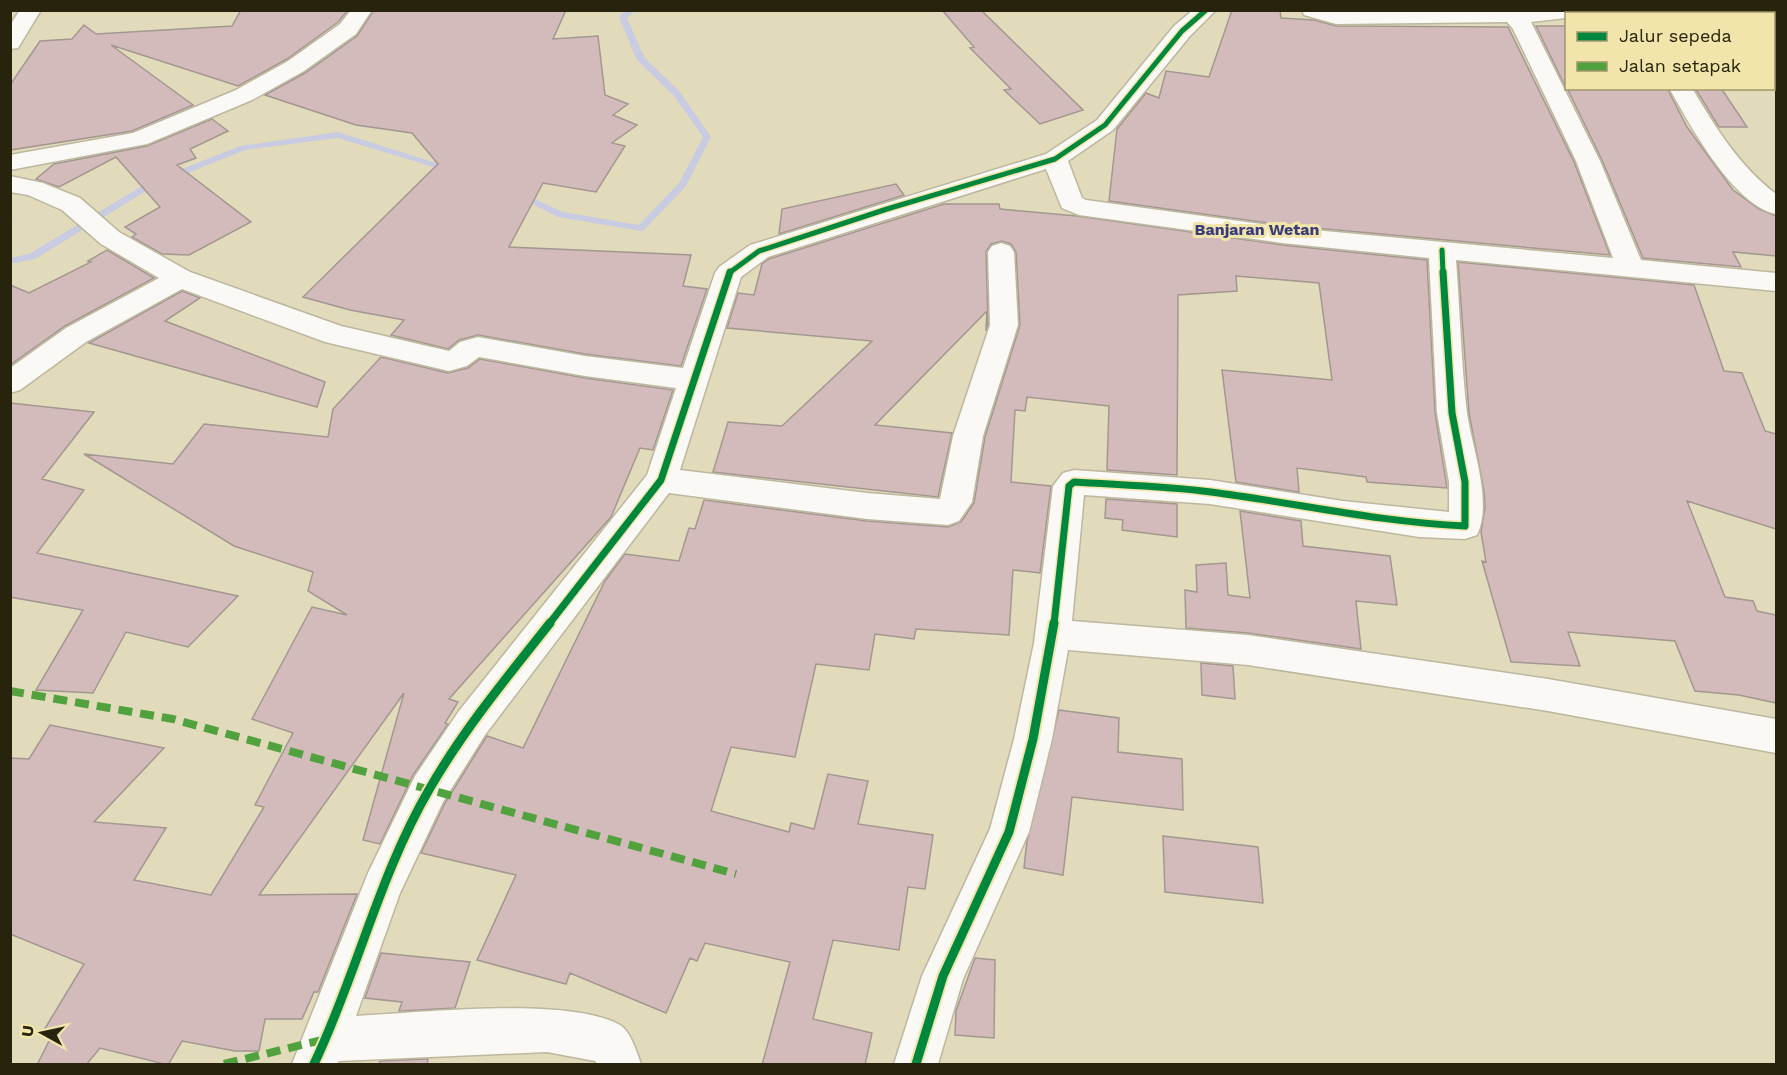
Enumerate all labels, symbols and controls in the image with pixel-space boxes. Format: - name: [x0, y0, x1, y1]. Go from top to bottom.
- legend: [1565, 12, 1775, 90]
- text: Jalur sepeda: [1619, 25, 1732, 46]
- text: Jalan setapak: [1619, 55, 1741, 76]
- district label: Banjaran Wetan: [1195, 220, 1319, 239]
- north arrow: [12, 1003, 72, 1063]
- text: U: [17, 1024, 38, 1038]

